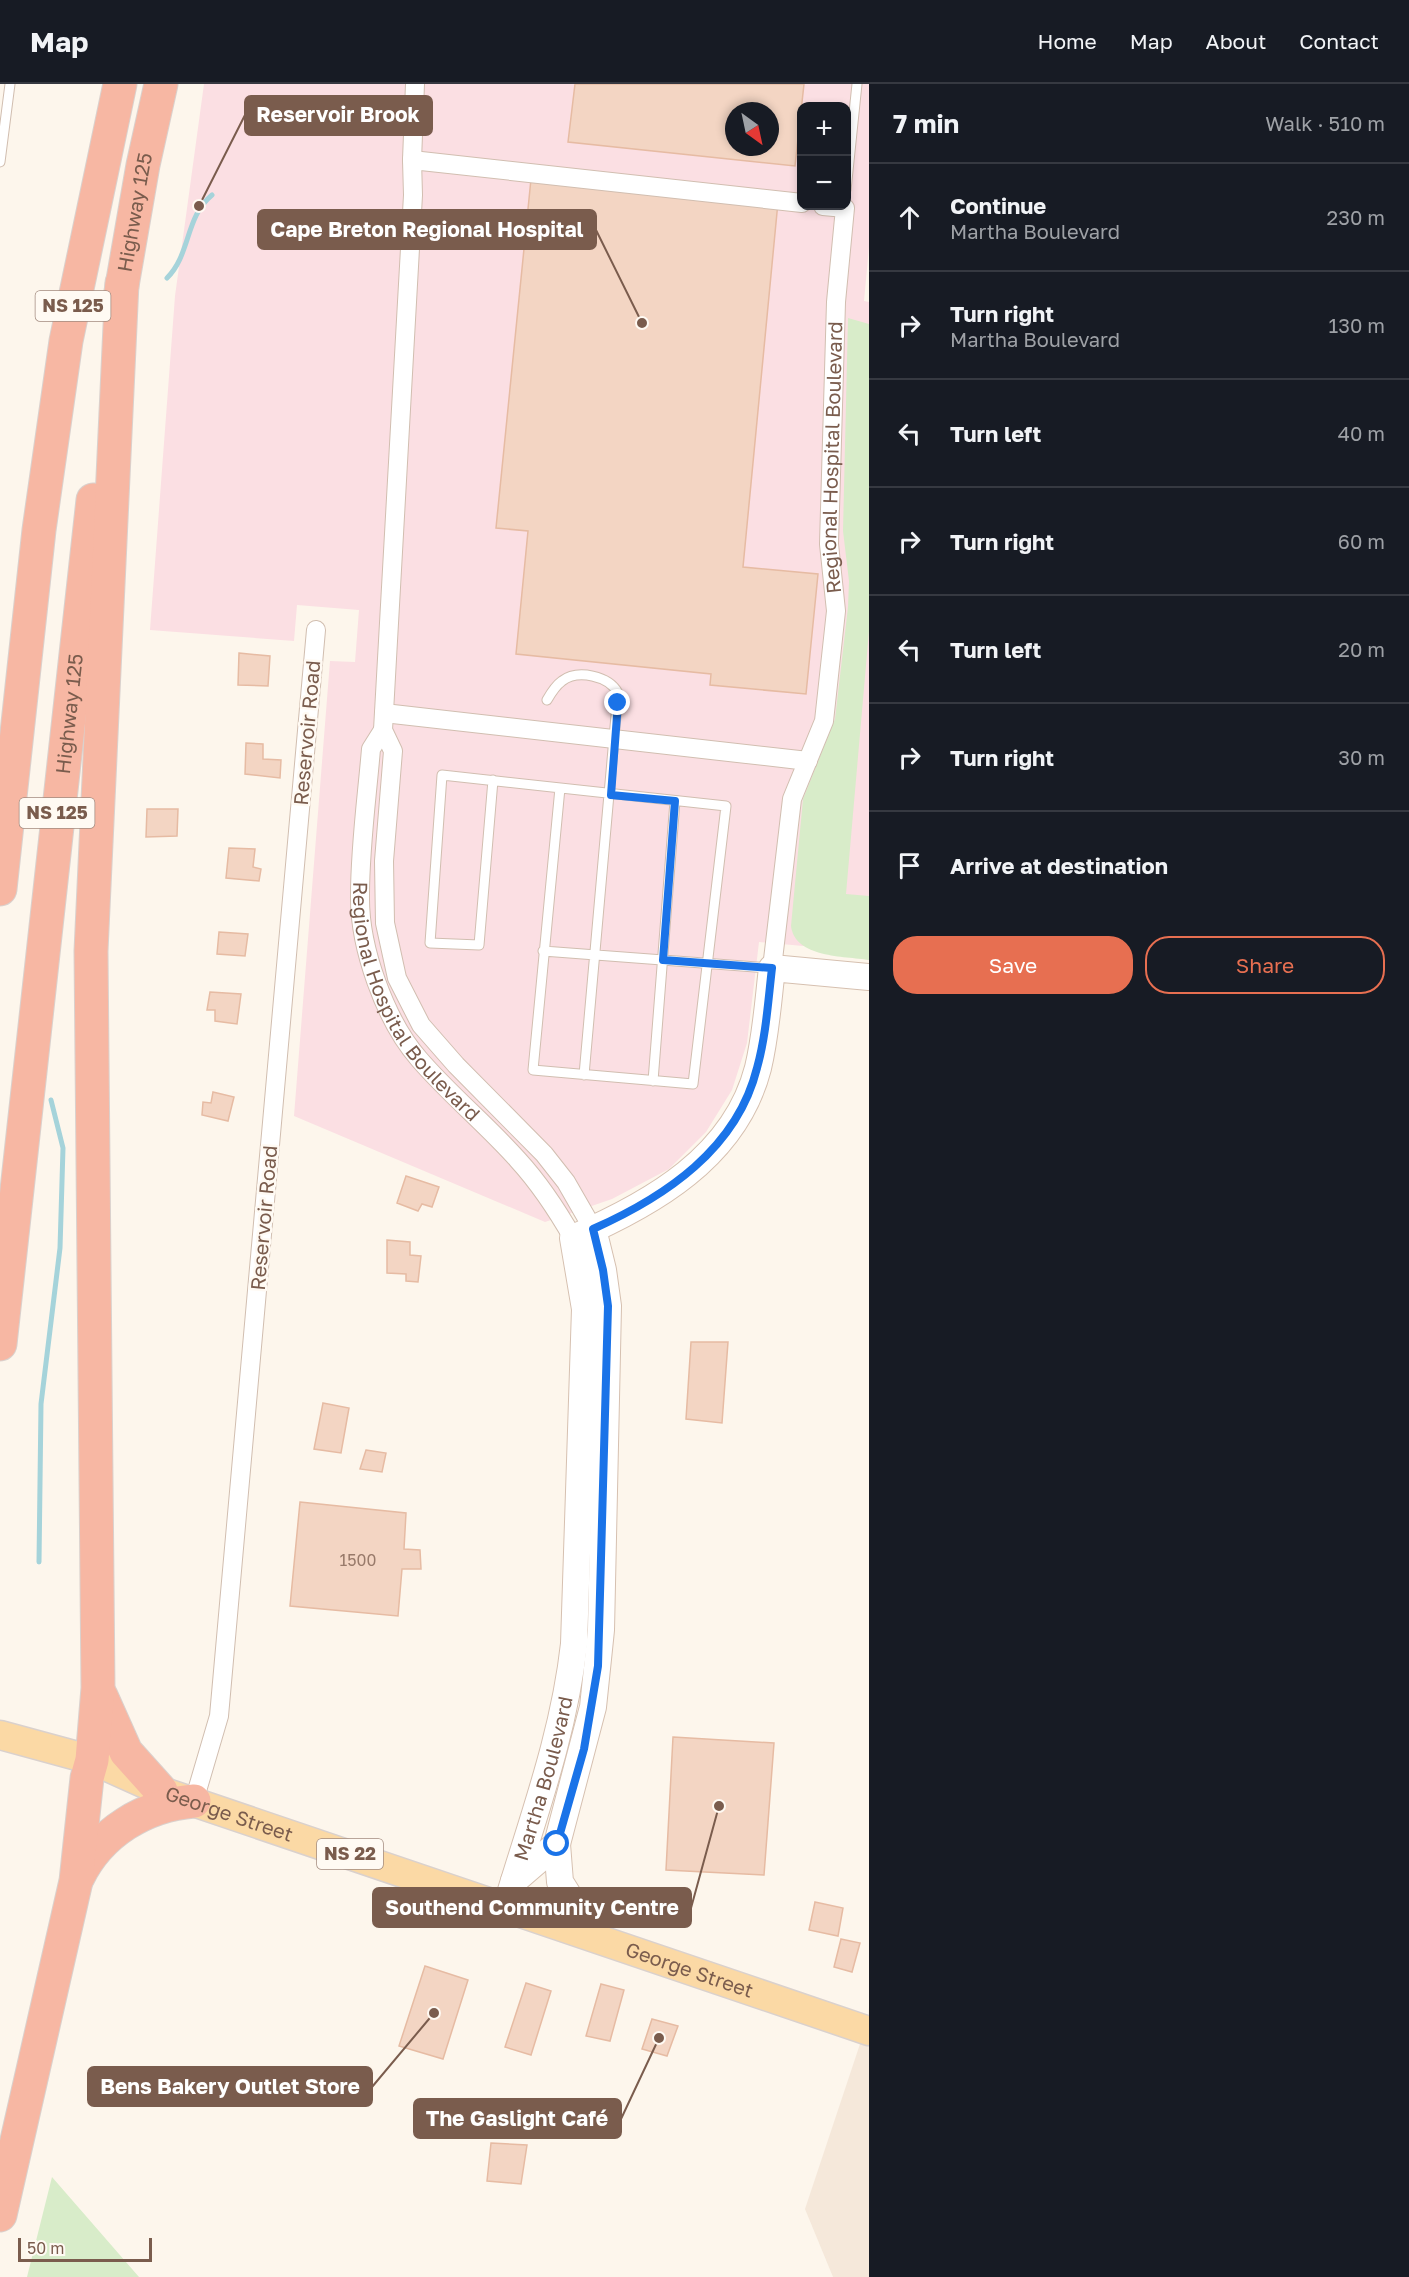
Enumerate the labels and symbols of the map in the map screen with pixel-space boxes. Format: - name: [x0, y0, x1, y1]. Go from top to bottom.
- callout: Reservoir Brook: [245, 96, 432, 135]
- text: Reservoir Brook: [256, 101, 420, 127]
- north arrow: [725, 102, 779, 156]
- street label: Highway 125: [112, 150, 156, 274]
- callout: Cape Breton Regional Hospital: [258, 210, 596, 249]
- text: Cape Breton Regional Hospital: [270, 216, 584, 242]
- road number: NS 125: [36, 291, 110, 321]
- street label: Regional Hospital Boulevard: [816, 321, 846, 595]
- street label: Highway 125: [50, 652, 87, 775]
- street label: Reservoir Road: [288, 659, 324, 806]
- route end: [604, 689, 630, 715]
- road number: NS 125: [20, 798, 94, 828]
- street label: Regional Hospital Boulevard: [349, 882, 485, 1125]
- street label: Reservoir Road: [245, 1144, 281, 1291]
- house number: 1500: [340, 1550, 376, 1570]
- street label: Martha Boulevard: [508, 1694, 577, 1864]
- street label: George Street: [162, 1780, 297, 1846]
- route start: [543, 1830, 569, 1856]
- road number: NS 22: [317, 1839, 383, 1869]
- callout: Southend Community Centre: [373, 1888, 691, 1927]
- text: Southend Community Centre: [385, 1894, 679, 1920]
- street label: George Street: [623, 1936, 757, 2002]
- callout: Bens Bakery Outlet Store: [88, 2067, 372, 2106]
- text: Bens Bakery Outlet Store: [100, 2073, 360, 2099]
- callout: The Gaslight Café: [414, 2099, 621, 2138]
- text: The Gaslight Café: [426, 2105, 608, 2131]
- scale bar: [18, 2235, 152, 2262]

